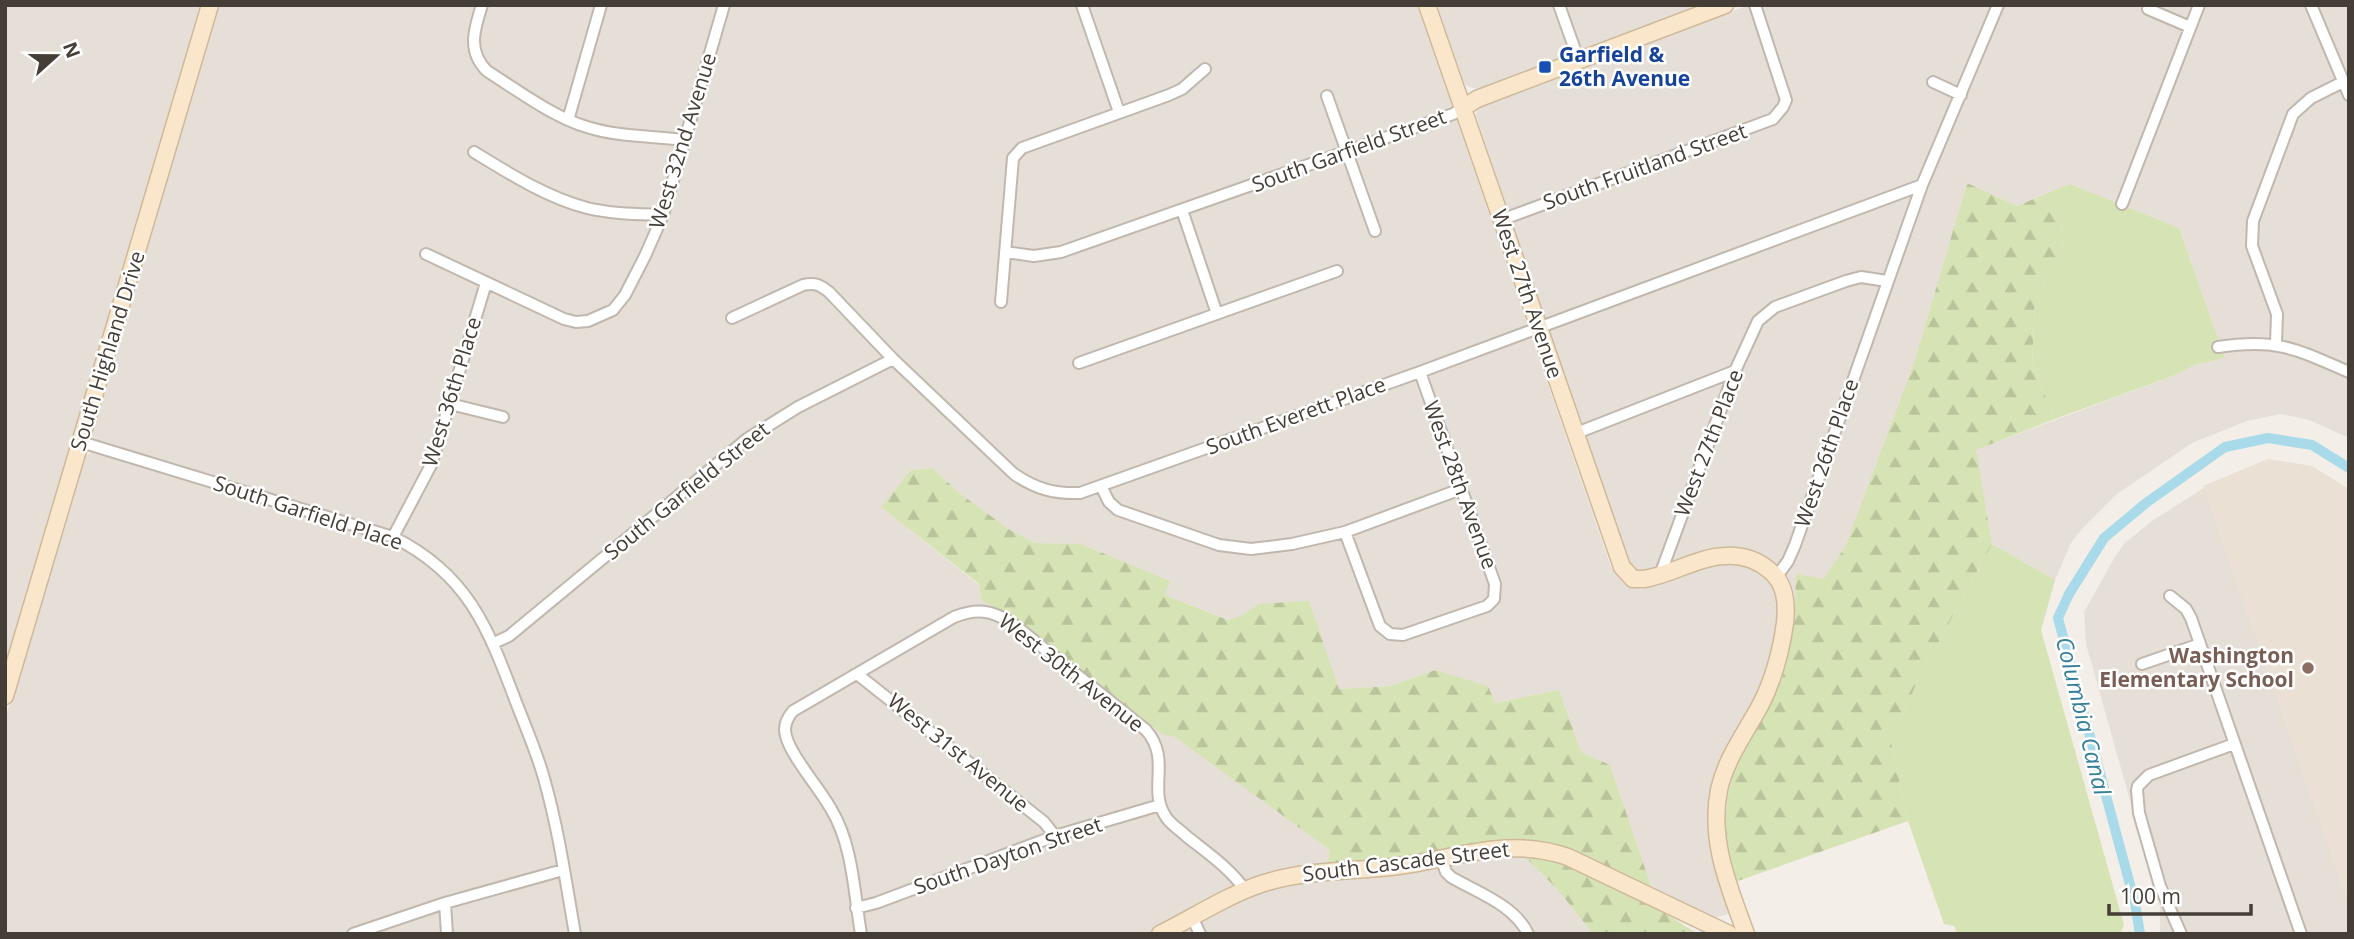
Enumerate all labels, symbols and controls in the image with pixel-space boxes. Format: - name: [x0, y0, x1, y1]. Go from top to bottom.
- north arrow: [21, 21, 91, 91]
- text: N: [57, 38, 87, 62]
- place label: Garfield & 26th Avenue: [1559, 40, 1690, 92]
- street label: West 32nd Avenue: [642, 49, 722, 232]
- marker: Garfield & 26th Avenue: [1537, 59, 1553, 75]
- street label: South Garfield Street: [1248, 102, 1450, 198]
- street label: South Fruitland Street: [1539, 116, 1750, 216]
- street label: West 27th Avenue: [1486, 205, 1570, 382]
- street label: South Highland Drive: [63, 247, 151, 454]
- street label: West 36th Place: [415, 313, 487, 470]
- street label: West 27th Place: [1667, 365, 1749, 520]
- street label: South Everett Place: [1202, 370, 1389, 461]
- street label: West 26th Place: [1788, 375, 1865, 531]
- street label: West 28th Avenue: [1418, 397, 1504, 573]
- street label: South Garfield Street: [598, 415, 775, 566]
- street label: South Garfield Place: [210, 468, 407, 556]
- street label: West 30th Avenue: [993, 607, 1150, 738]
- water label: Columbia Canal: [2049, 633, 2119, 799]
- place label: Washington Elementary School: [2099, 641, 2294, 693]
- marker: Washington Elementary School: [2300, 660, 2316, 676]
- street label: West 31st Avenue: [882, 687, 1035, 818]
- street label: South Dayton Street: [910, 810, 1106, 900]
- street label: South Cascade Street: [1301, 834, 1511, 888]
- scale bar: [2109, 872, 2251, 916]
- text: 100 m: [2120, 882, 2181, 910]

